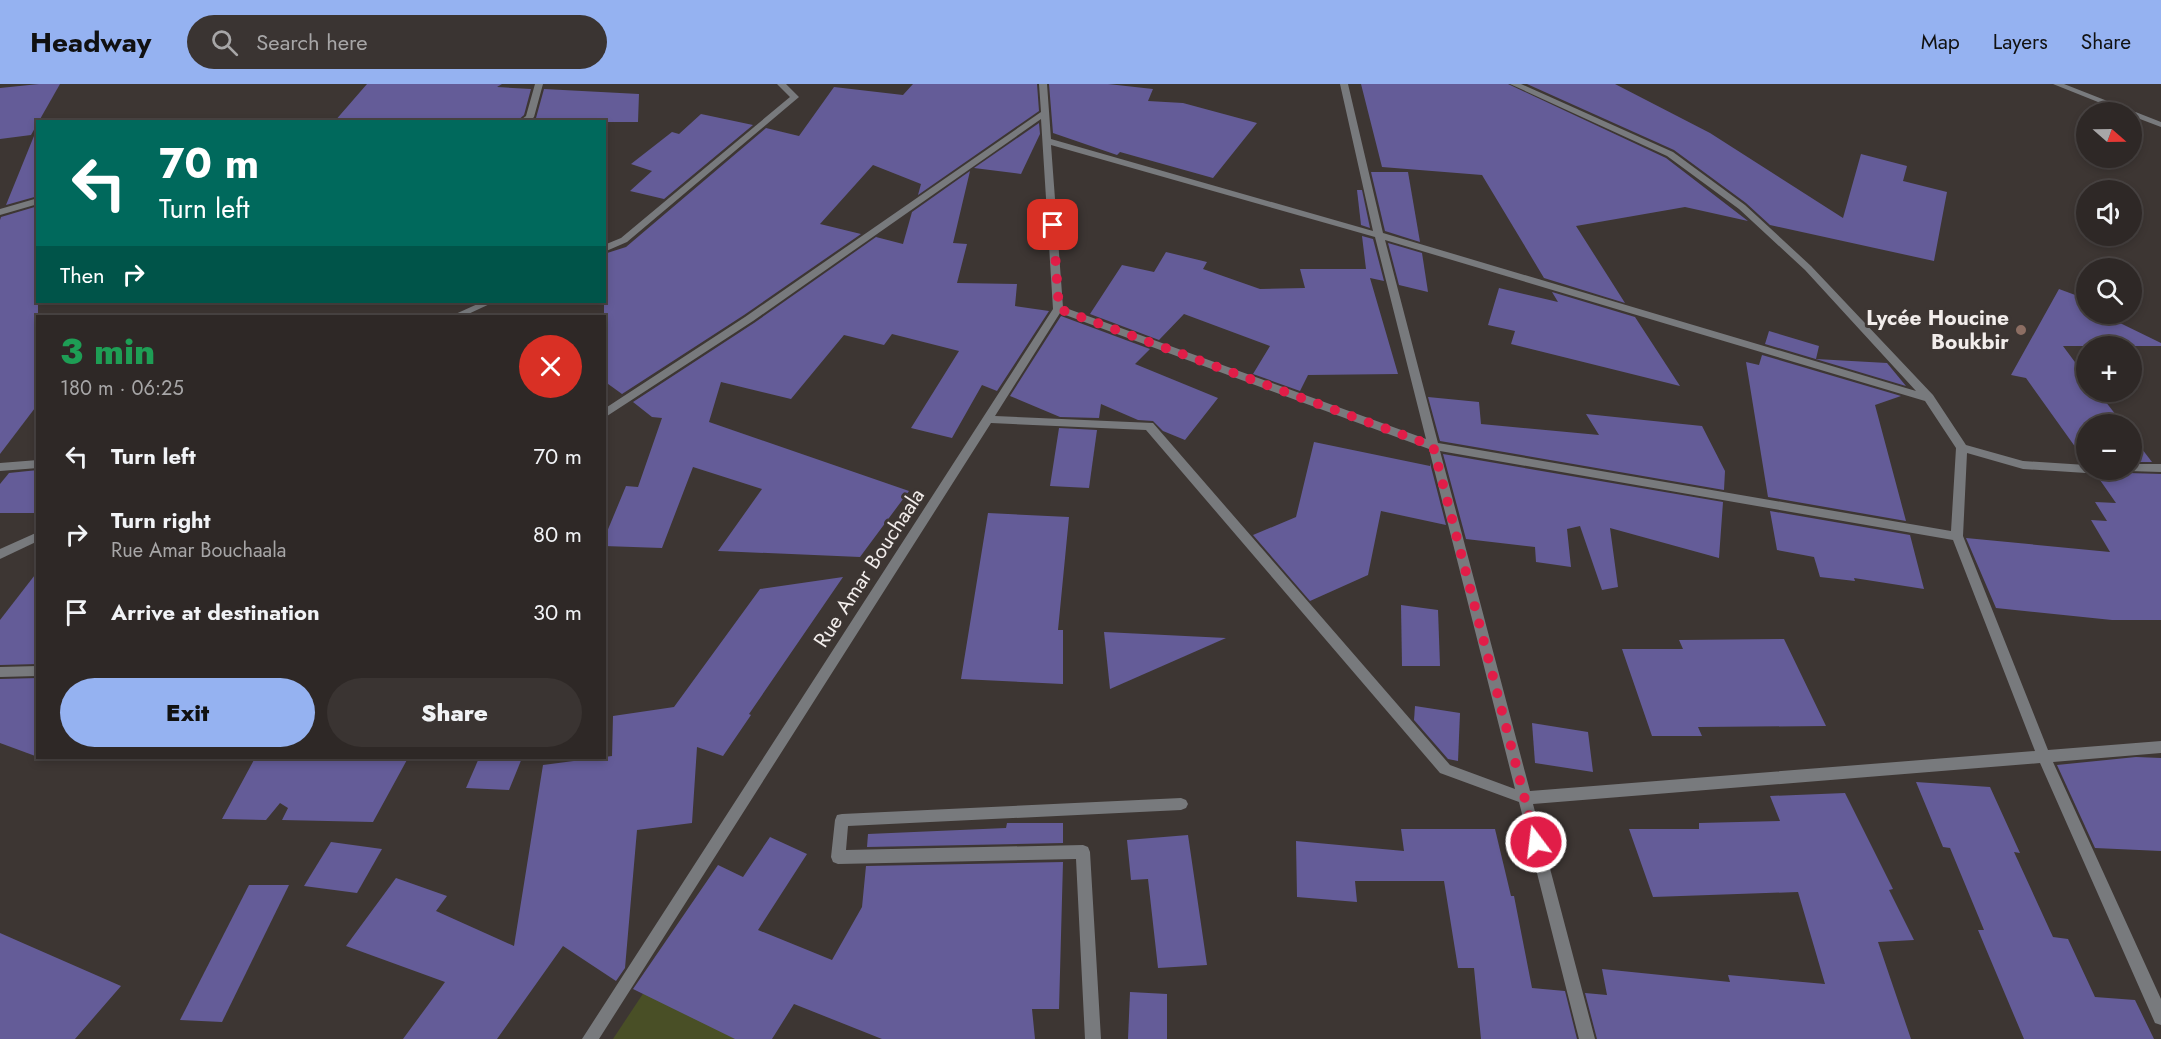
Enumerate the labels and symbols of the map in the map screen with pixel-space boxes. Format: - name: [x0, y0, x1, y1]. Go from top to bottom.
- north arrow: [2076, 102, 2142, 168]
- pin: [1027, 199, 1078, 250]
- place label: Lycée Houcine Boukbir: [1866, 303, 2009, 357]
- marker: Lycée Houcine Boukbir: [2014, 323, 2028, 337]
- street label: Rue Amar Bouchaala: [806, 483, 932, 653]
- position arrow: [1504, 810, 1568, 874]

